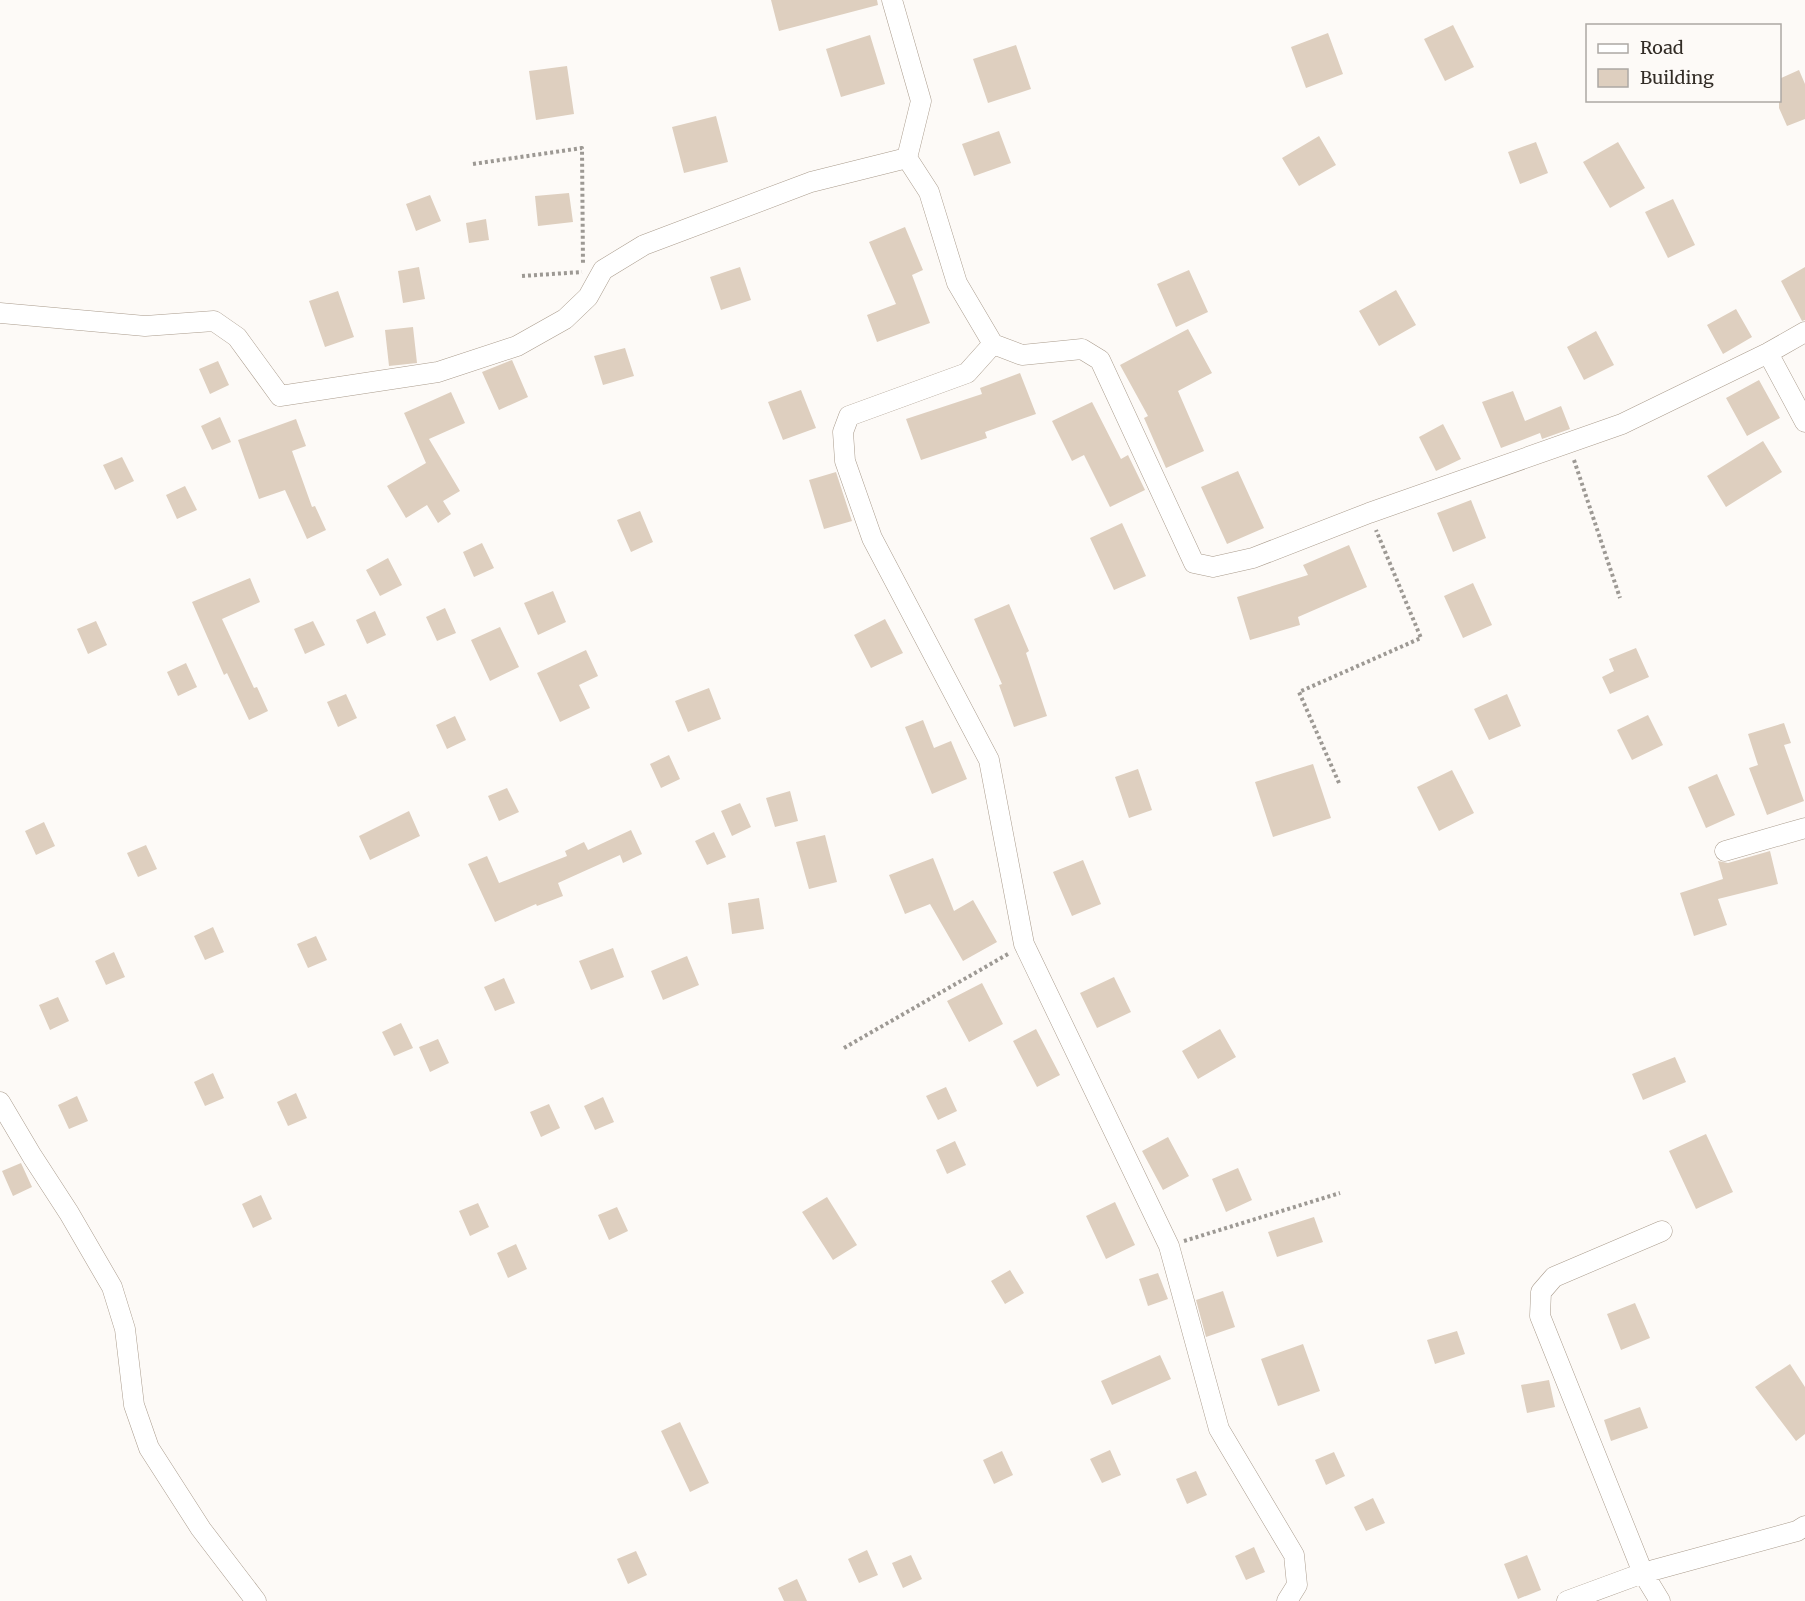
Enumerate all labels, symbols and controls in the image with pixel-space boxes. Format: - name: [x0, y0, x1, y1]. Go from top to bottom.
- legend: [1586, 24, 1781, 102]
- text: Road: [1640, 36, 1684, 59]
- text: Building: [1640, 66, 1714, 89]

